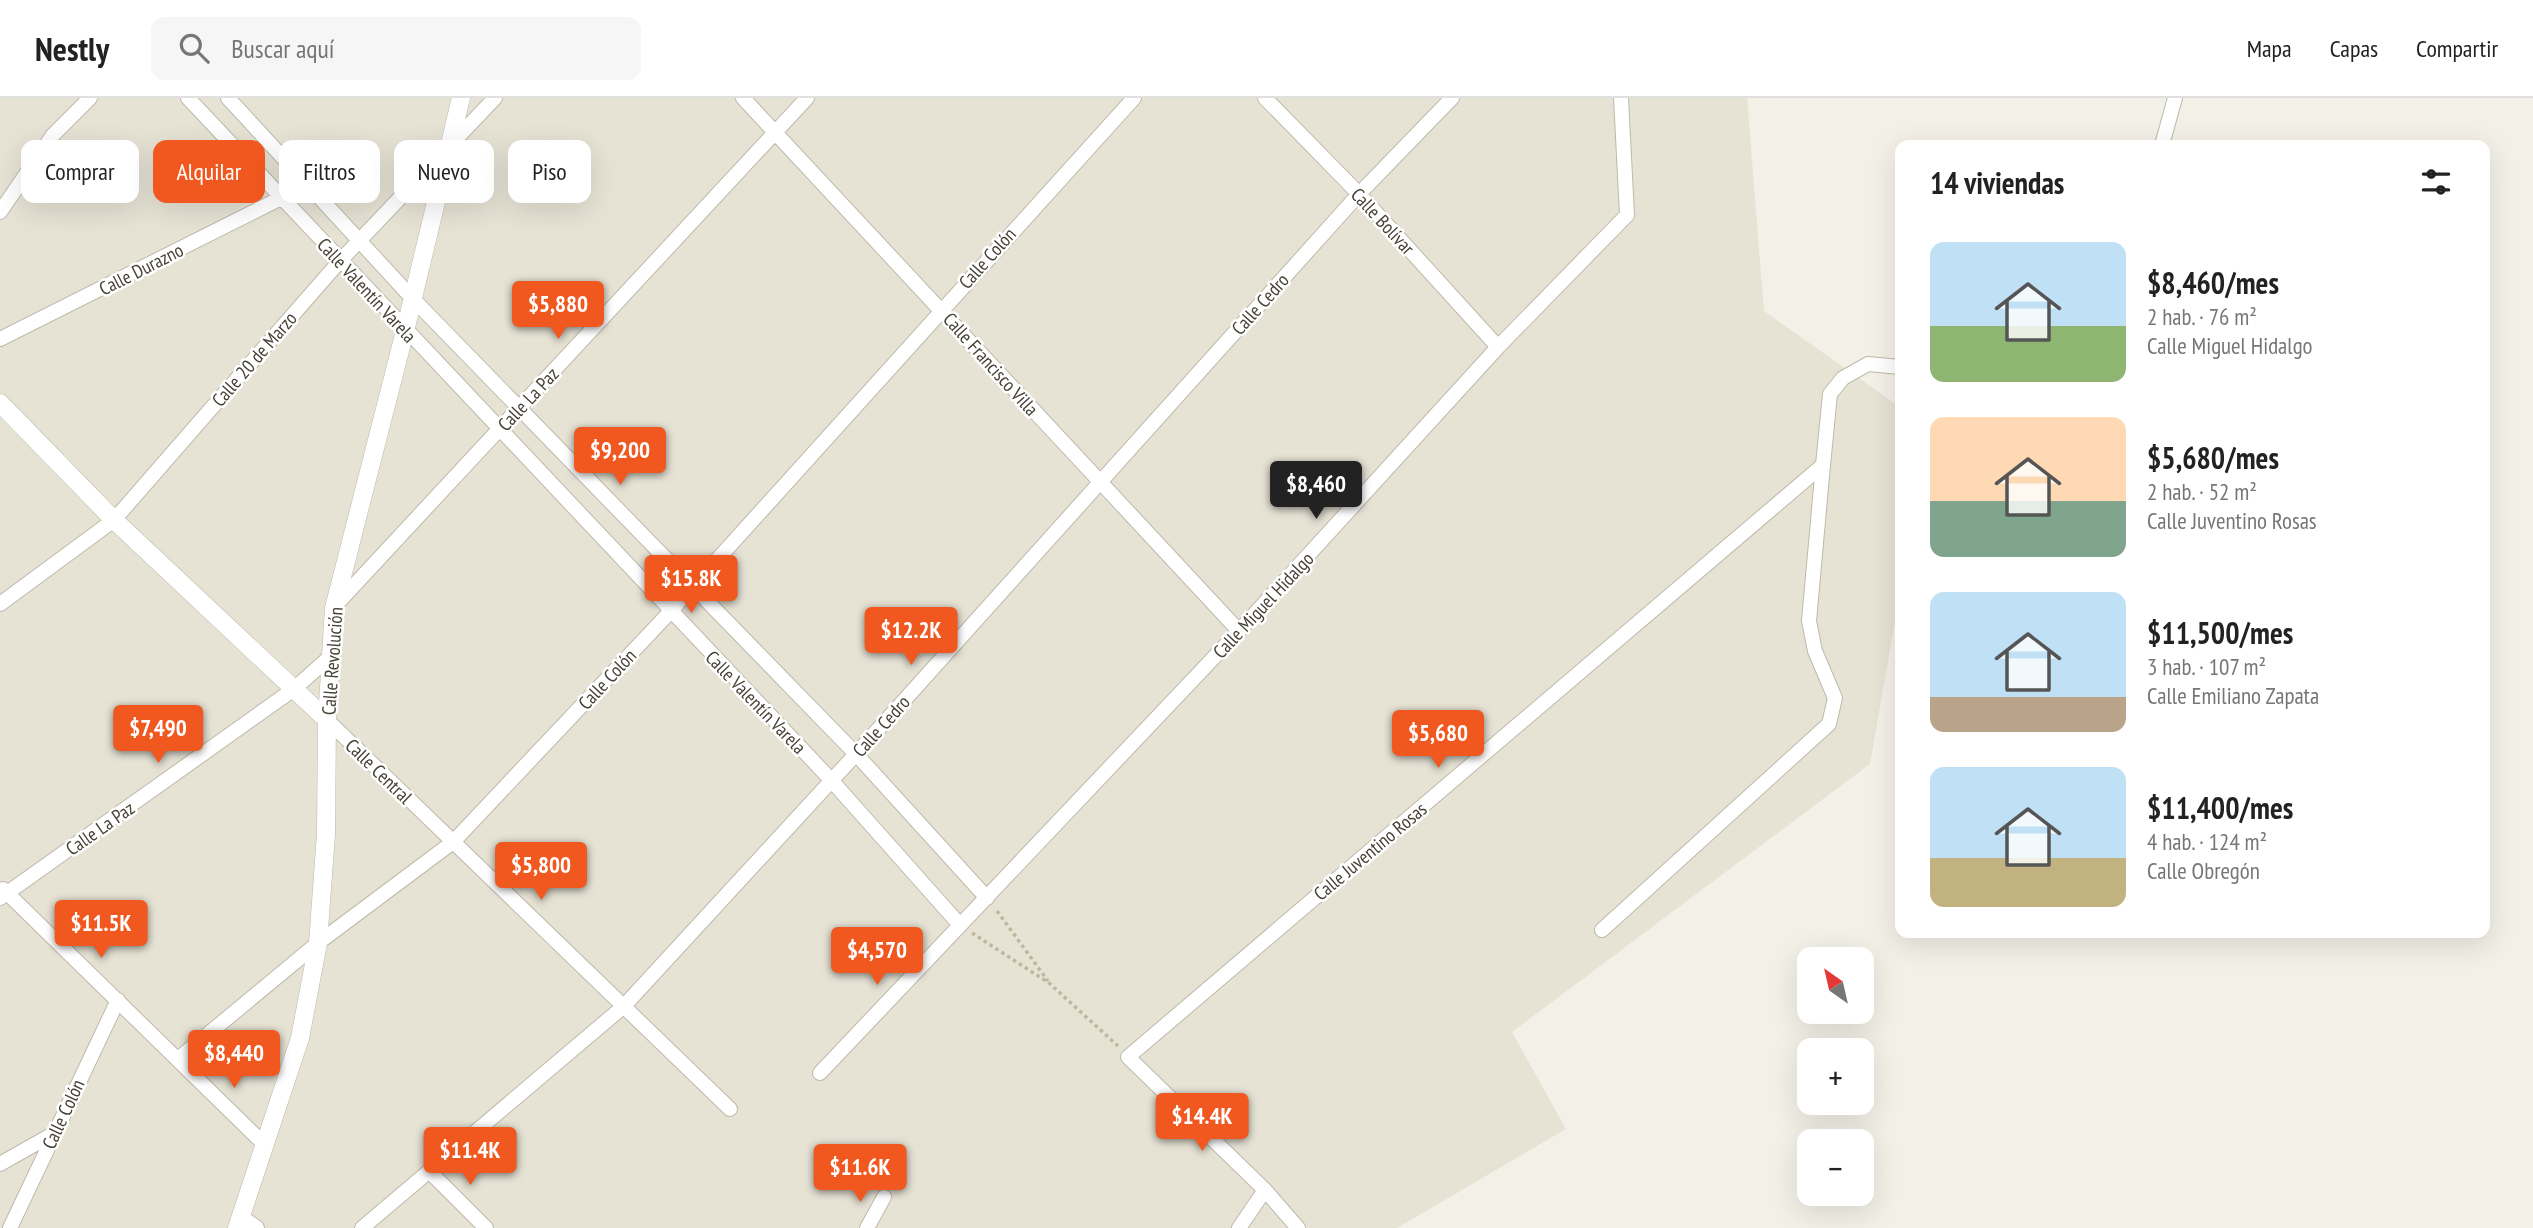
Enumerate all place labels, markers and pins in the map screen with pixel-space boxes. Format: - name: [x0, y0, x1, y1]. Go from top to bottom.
- pin: $5,880: [501, 282, 615, 341]
- pin: $9,200: [563, 428, 677, 487]
- pin: $8,460: [1259, 462, 1373, 521]
- pin: $15.8K: [634, 556, 748, 615]
- pin: $12.2K: [854, 608, 968, 667]
- pin: $7,490: [101, 706, 215, 765]
- pin: $5,680: [1381, 710, 1495, 770]
- pin: $5,800: [484, 842, 598, 902]
- pin: $11.5K: [44, 900, 158, 960]
- pin: $4,570: [820, 928, 934, 987]
- pin: $8,440: [177, 1030, 291, 1090]
- pin: $14.4K: [1145, 1094, 1259, 1153]
- pin: $11.4K: [413, 1128, 527, 1187]
- pin: $11.6K: [803, 1144, 917, 1204]

